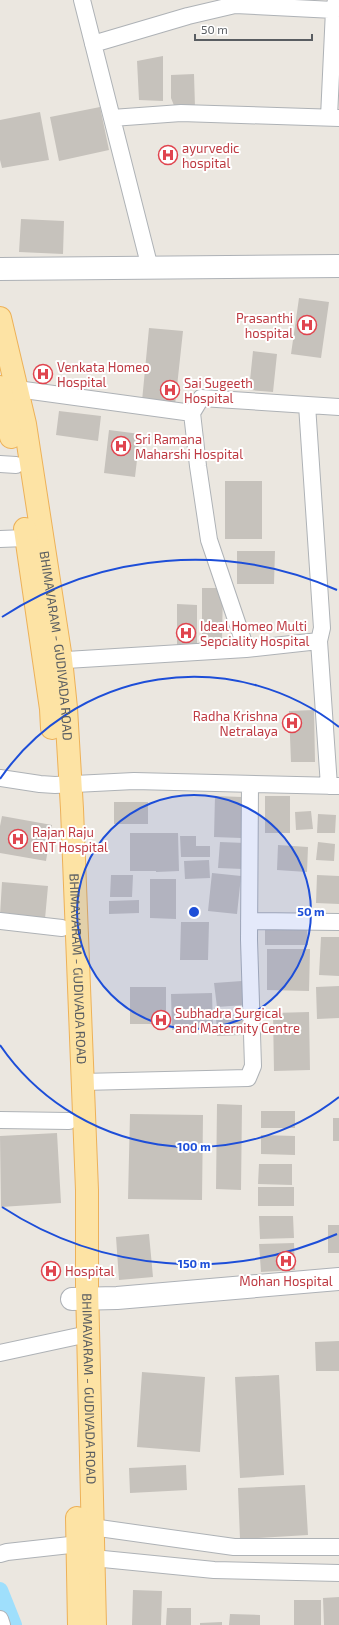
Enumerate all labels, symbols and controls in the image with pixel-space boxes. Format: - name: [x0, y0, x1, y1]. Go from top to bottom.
- scale bar: [195, 16, 312, 42]
- text: 50 m: [201, 22, 228, 36]
- place label: ayurvedic hospital: [182, 140, 239, 171]
- hospital icon: ayurvedic hospital: [157, 144, 179, 166]
- place label: Prasanthi hospital: [236, 310, 293, 341]
- hospital icon: Prasanthi hospital: [296, 314, 318, 336]
- place label: Venkata Homeo Hospital: [57, 359, 150, 390]
- hospital icon: Venkata Homeo Hospital: [32, 363, 54, 385]
- place label: Sai Sugeeth Hospital: [184, 375, 253, 406]
- hospital icon: Sai Sugeeth Hospital: [159, 379, 181, 401]
- place label: Sri Ramana Maharshi Hospital: [135, 431, 243, 462]
- hospital icon: Sri Ramana Maharshi Hospital: [110, 435, 132, 457]
- street label: BHIMAVARAM - GUDIVADA ROAD: [37, 550, 76, 741]
- place label: Ideal Homeo Multi Sepciality Hospital: [200, 618, 310, 649]
- hospital icon: Ideal Homeo Multi Sepciality Hospital: [175, 622, 197, 644]
- place label: Radha Krishna Netralaya: [193, 708, 278, 739]
- hospital icon: Radha Krishna Netralaya: [281, 712, 303, 734]
- place label: Rajan Raju ENT Hospital: [32, 824, 108, 855]
- hospital icon: Rajan Raju ENT Hospital: [7, 828, 29, 850]
- street label: BHIMAVARAM - GUDIVADA ROAD: [67, 873, 90, 1065]
- text: 50 m: [297, 904, 325, 918]
- centre of rings: [187, 905, 201, 919]
- place label: Subhadra Surgical and Maternity Centre: [175, 1005, 300, 1036]
- hospital icon: Subhadra Surgical and Maternity Centre: [150, 1009, 172, 1031]
- text: 100 m: [177, 1139, 211, 1153]
- hospital icon: Mohan Hospital: [275, 1250, 297, 1272]
- text: 150 m: [178, 1256, 210, 1270]
- hospital icon: Hospital: [40, 1260, 62, 1282]
- place label: Hospital: [65, 1263, 115, 1279]
- place label: Mohan Hospital: [239, 1273, 333, 1289]
- street label: BHIMAVARAM - GUDIVADA ROAD: [79, 1293, 100, 1484]

